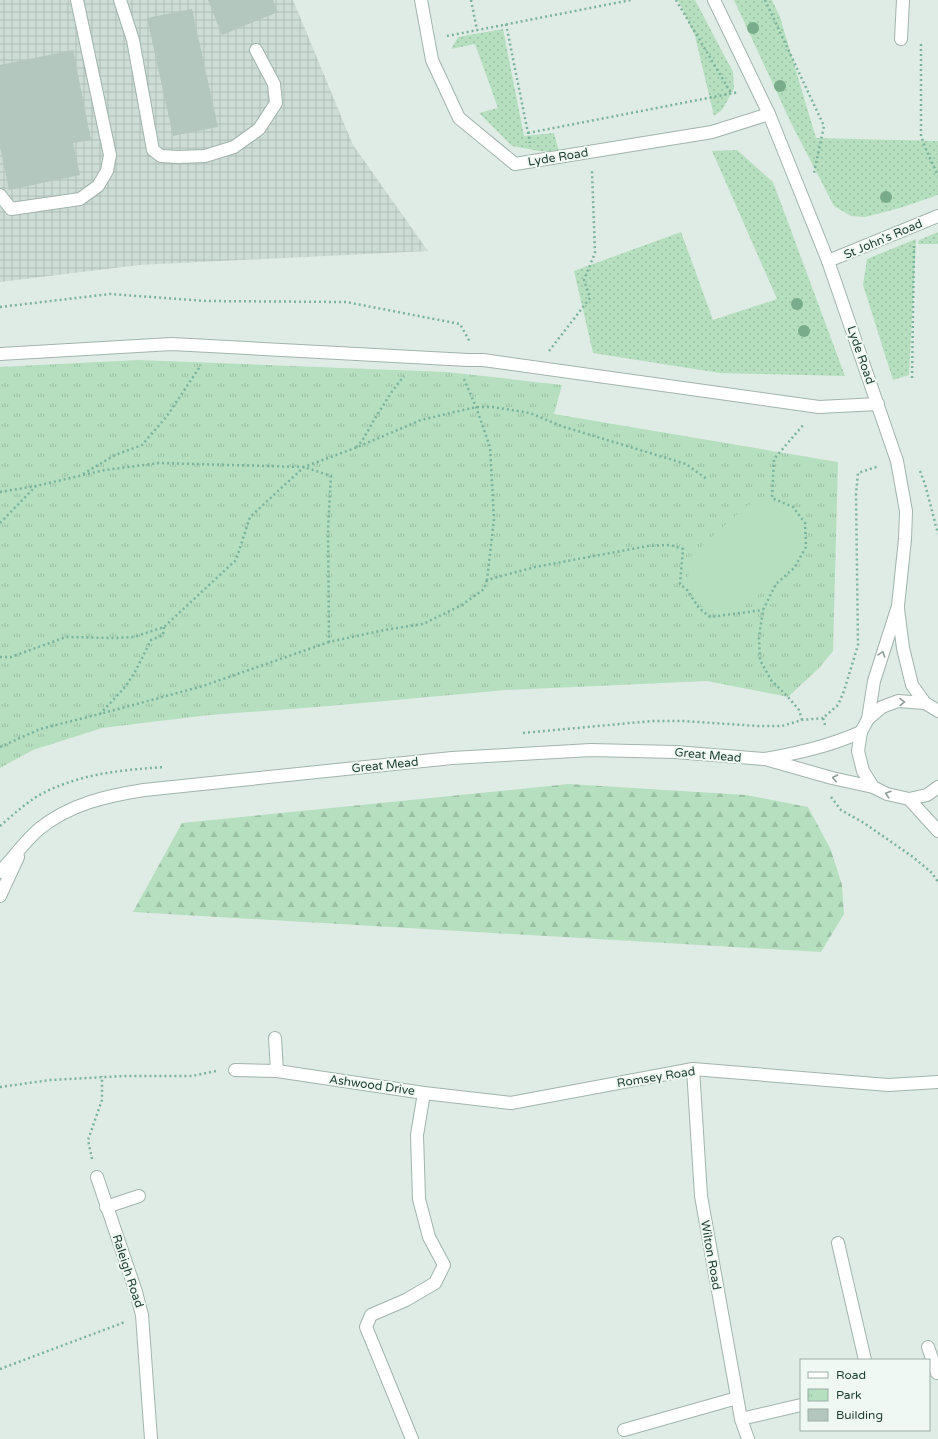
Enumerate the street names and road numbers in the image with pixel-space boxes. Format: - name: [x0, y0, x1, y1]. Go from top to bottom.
- street label: Lyde Road: [527, 145, 589, 169]
- street label: St John's Road: [842, 216, 924, 262]
- street label: Lyde Road: [844, 324, 878, 386]
- street label: Great Mead: [674, 745, 742, 765]
- street label: Great Mead: [351, 755, 419, 775]
- street label: Romsey Road: [616, 1064, 696, 1090]
- street label: Ashwood Drive: [328, 1072, 416, 1098]
- street label: Wilton Road: [698, 1219, 724, 1291]
- street label: Raleigh Road: [110, 1233, 146, 1309]

